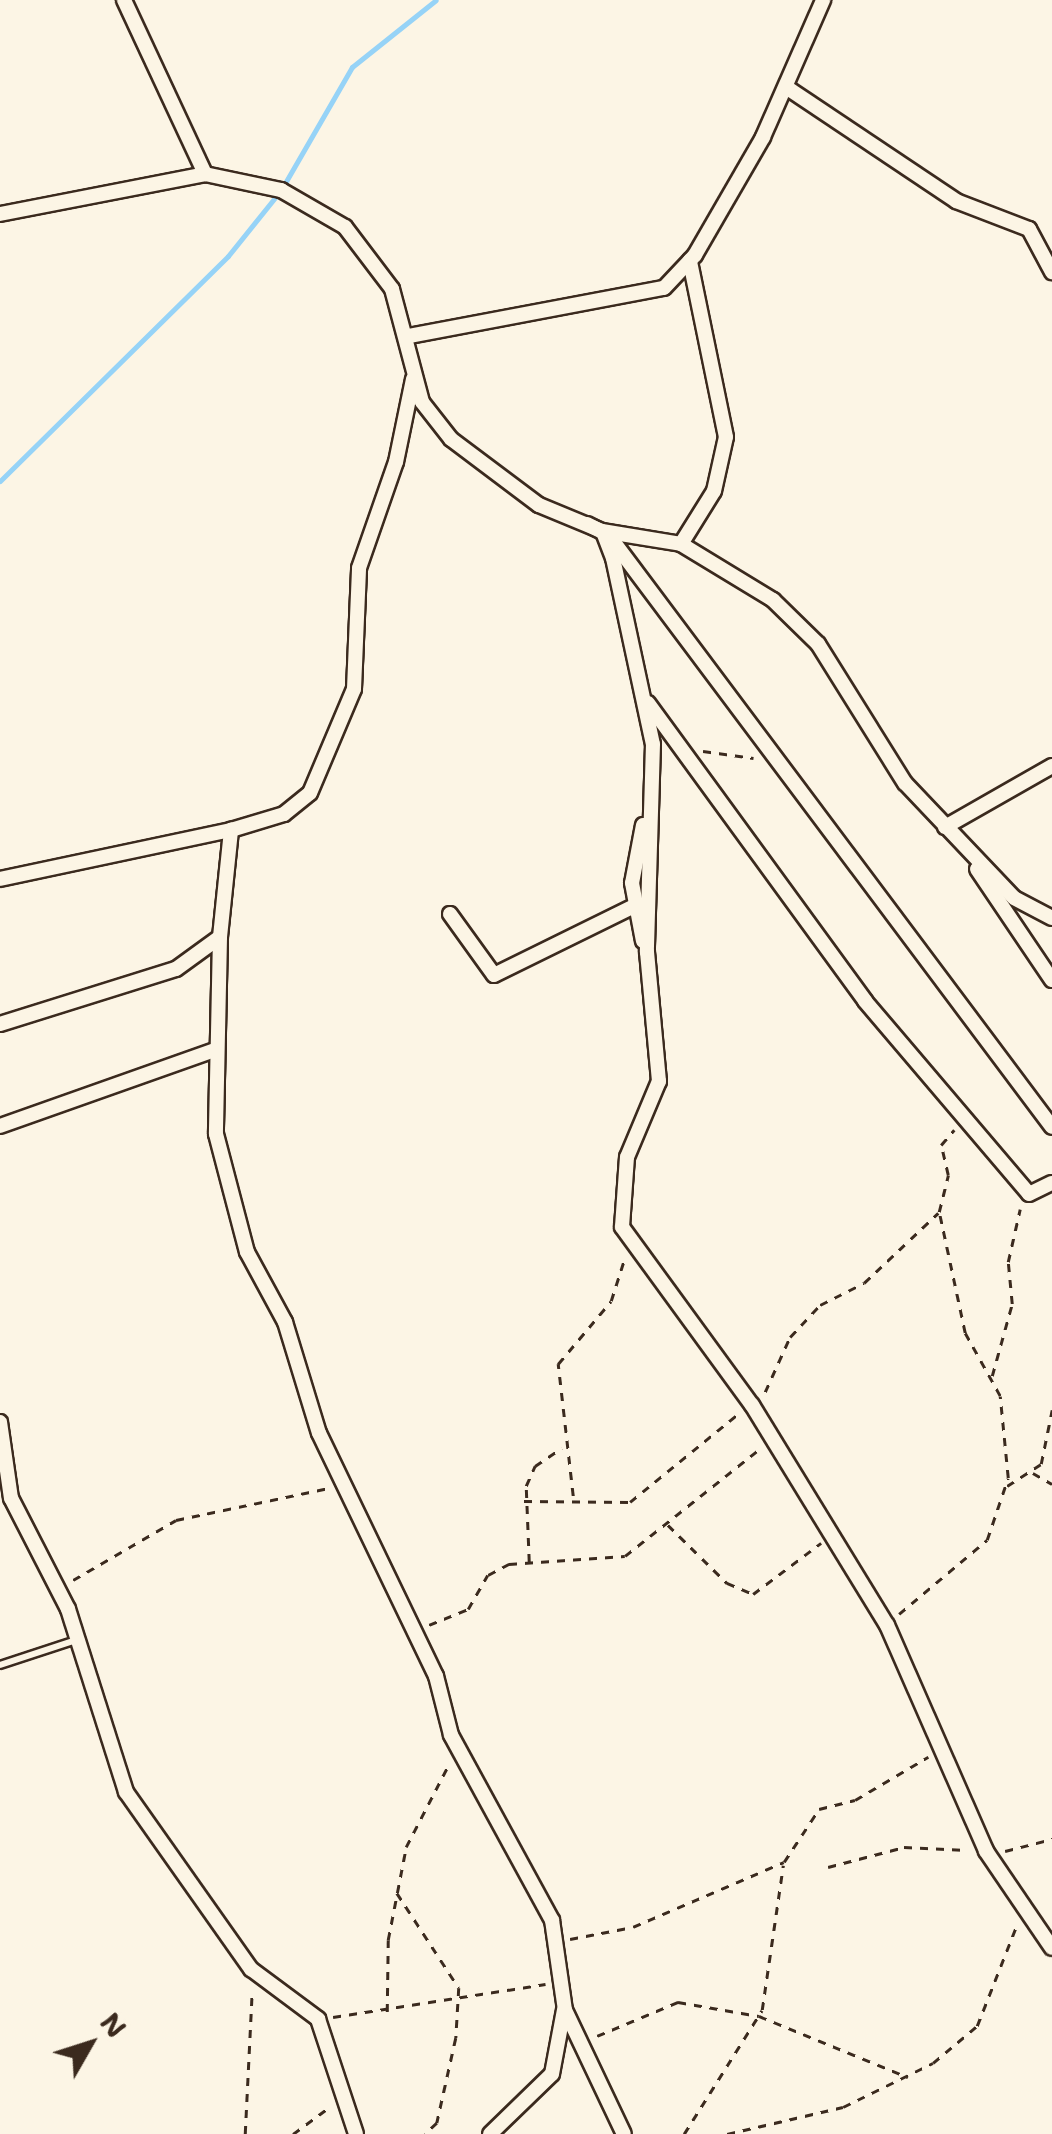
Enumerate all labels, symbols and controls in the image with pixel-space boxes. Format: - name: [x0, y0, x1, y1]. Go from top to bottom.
- north arrow: [40, 1994, 140, 2094]
- text: N: [92, 2005, 135, 2046]

